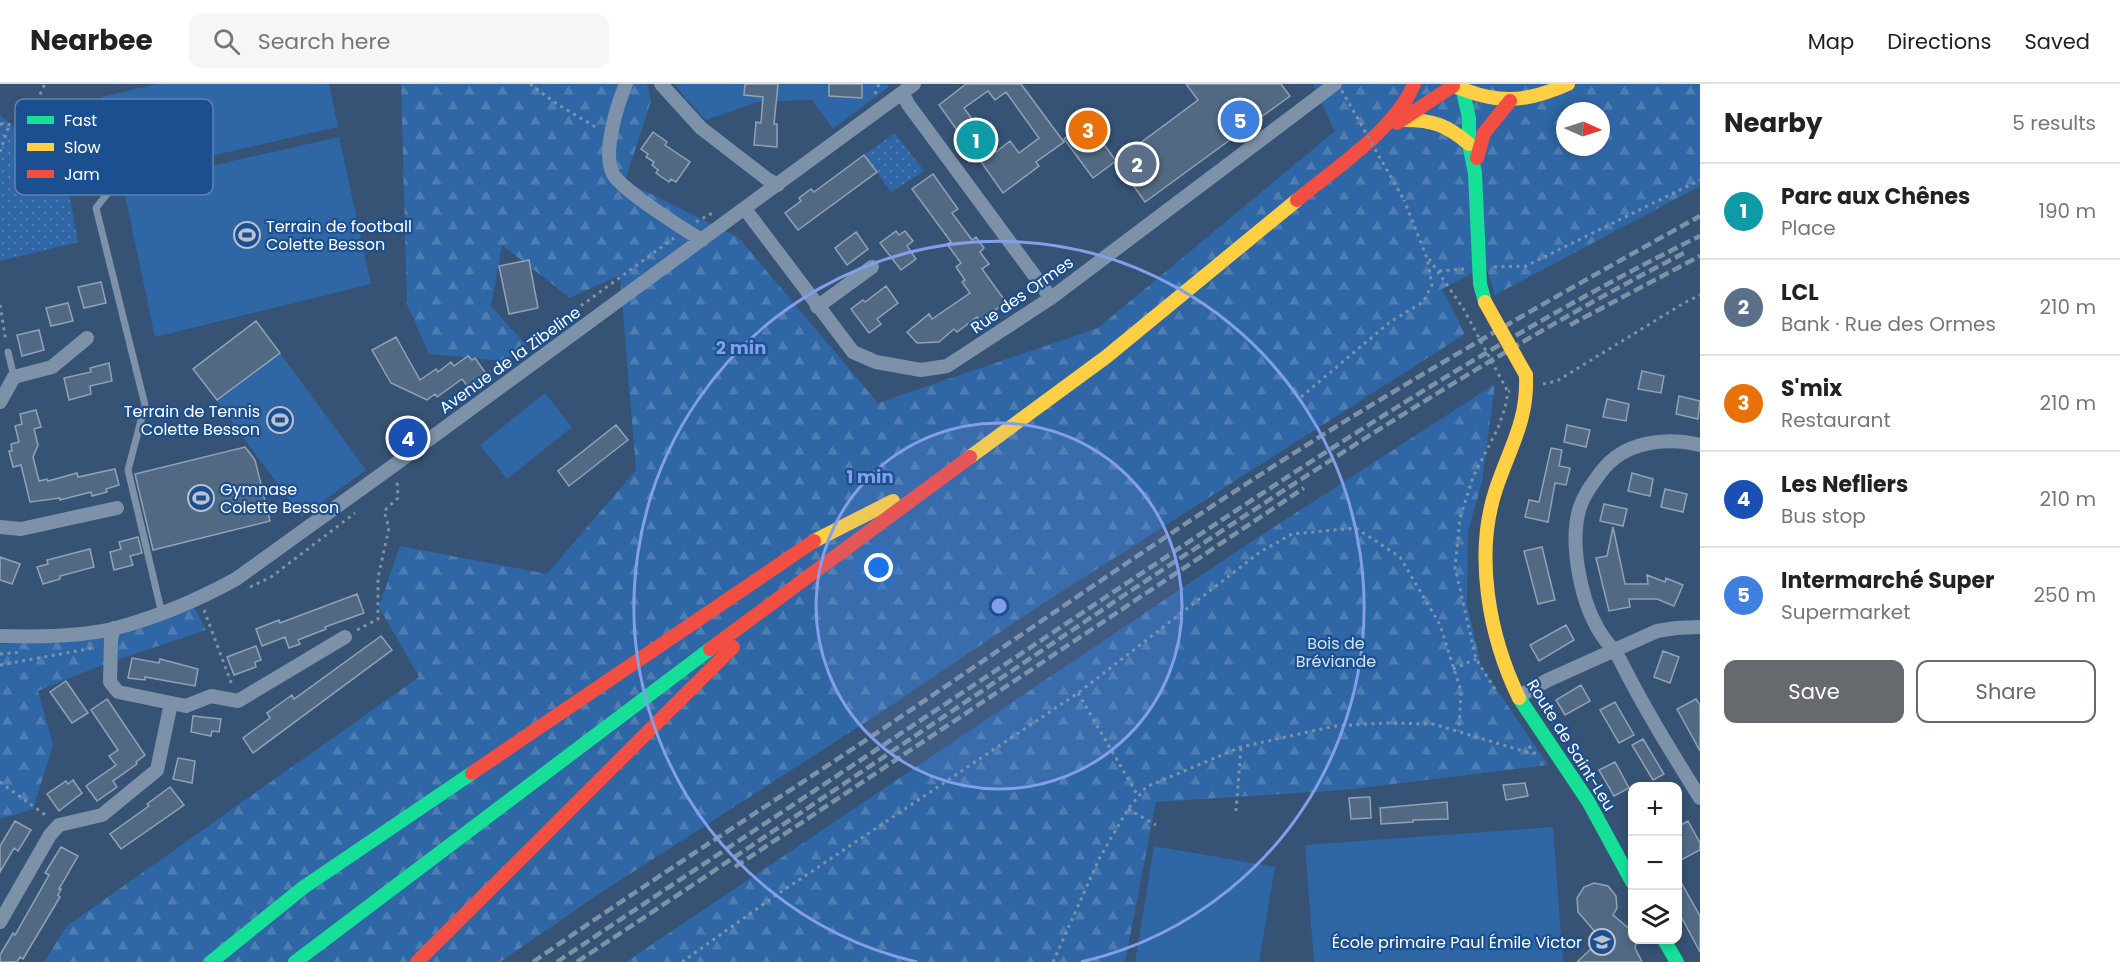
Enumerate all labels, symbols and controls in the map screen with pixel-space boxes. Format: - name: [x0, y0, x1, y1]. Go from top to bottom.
- search box: [189, 14, 609, 68]
- text: Nearbee: [30, 21, 153, 60]
- icon: search: [210, 25, 243, 58]
- text: Search here: [258, 26, 390, 57]
- text: Map: [1808, 27, 1854, 56]
- text: Directions: [1887, 27, 1991, 56]
- text: Saved: [2024, 27, 2090, 56]
- pin: 5: [1220, 98, 1260, 142]
- legend: [15, 99, 213, 195]
- north arrow: [1556, 102, 1610, 156]
- text: Nearby: [1724, 105, 1822, 141]
- pin: 3: [1068, 108, 1108, 152]
- text: Fast: [64, 109, 97, 132]
- text: 5 results: [2012, 109, 2096, 137]
- pin: 1: [956, 118, 996, 162]
- text: Slow: [64, 136, 101, 159]
- pin: 2: [1118, 142, 1156, 187]
- text: Jam: [64, 163, 100, 186]
- text: Parc aux Chênes: [1781, 181, 1970, 212]
- text: 1: [1740, 197, 1747, 225]
- text: 190 m: [2039, 197, 2096, 225]
- text: Place: [1781, 214, 1836, 242]
- place label: Terrain de football Colette Besson: [266, 215, 412, 256]
- sports icon: Terrain de football Colette Besson: [232, 220, 262, 250]
- street label: Rue des Ormes: [966, 251, 1078, 339]
- text: LCL: [1781, 277, 1819, 308]
- text: 2: [1738, 293, 1749, 321]
- text: 210 m: [2040, 293, 2096, 321]
- street label: Avenue de la Zibeline: [435, 301, 585, 419]
- text: Bank · Rue des Ormes: [1781, 310, 1996, 338]
- text: 2 min: [716, 335, 766, 360]
- text: S'mix: [1781, 373, 1842, 404]
- text: 3: [1737, 389, 1750, 417]
- text: 210 m: [2040, 389, 2096, 417]
- place label: Terrain de Tennis Colette Besson: [124, 400, 260, 441]
- sports icon: Terrain de Tennis Colette Besson: [265, 405, 295, 435]
- text: Restaurant: [1781, 406, 1891, 434]
- pin: 4: [388, 416, 428, 460]
- text: 1 min: [846, 464, 894, 489]
- text: Les Nefliers: [1781, 469, 1908, 500]
- place label: Gymnase Colette Besson: [220, 478, 339, 519]
- sports icon: Gymnase Colette Besson: [186, 483, 216, 513]
- text: 4: [1737, 485, 1750, 513]
- text: 210 m: [2040, 485, 2096, 513]
- text: Bus stop: [1781, 502, 1866, 530]
- your location: [864, 553, 893, 582]
- text: Intermarché Super: [1781, 565, 1995, 596]
- text: 5: [1737, 581, 1750, 609]
- text: 250 m: [2033, 581, 2096, 609]
- centre of rings: [989, 596, 1009, 616]
- text: Supermarket: [1781, 598, 1910, 626]
- park label: Bois de Bréviande: [1296, 632, 1376, 673]
- button: Save: [1724, 660, 1904, 723]
- button: Share: [1916, 660, 2096, 723]
- street label: Route de Saint-Leu: [1521, 675, 1621, 815]
- map controls: [1628, 782, 1682, 944]
- button: +: [1628, 782, 1682, 836]
- button: −: [1628, 836, 1682, 890]
- button: layers: [1628, 890, 1682, 944]
- school or university icon: École primaire Paul Émile Victor: [1587, 927, 1617, 957]
- place label: École primaire Paul Émile Victor: [1332, 931, 1582, 954]

